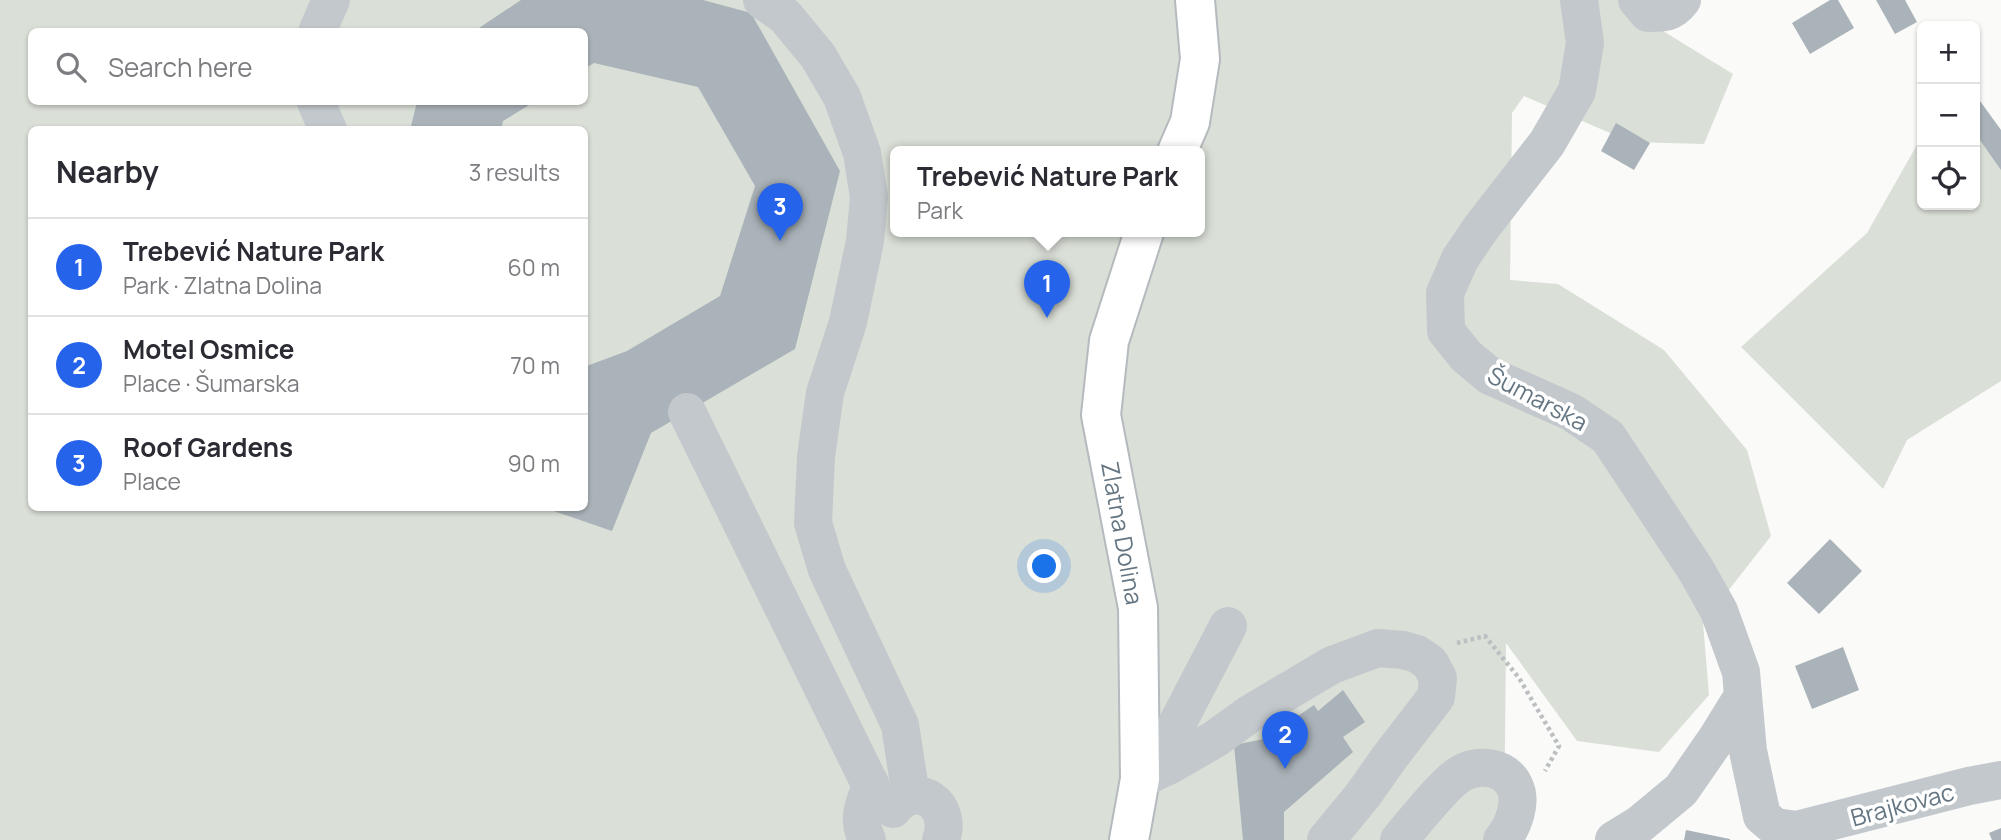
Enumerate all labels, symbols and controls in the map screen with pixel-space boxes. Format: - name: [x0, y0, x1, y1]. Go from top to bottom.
- map controls: [1917, 21, 1980, 210]
- button: +: [1917, 21, 1980, 84]
- search box: [28, 28, 588, 105]
- icon: search: [52, 48, 90, 86]
- text: Search here: [108, 49, 253, 85]
- button: −: [1917, 84, 1980, 147]
- popup: [890, 146, 1205, 237]
- button: locate: [1917, 147, 1980, 210]
- text: Nearby: [56, 151, 159, 192]
- text: 3 results: [469, 156, 560, 188]
- text: Trebević Nature Park: [917, 158, 1178, 194]
- pin: 3: [757, 183, 803, 241]
- text: Park: [917, 194, 963, 226]
- text: Trebević Nature Park: [123, 233, 384, 269]
- text: 1: [74, 251, 84, 283]
- text: 60 m: [508, 251, 560, 283]
- pin: 1: [1024, 260, 1070, 318]
- text: Park · Zlatna Dolina: [123, 269, 322, 301]
- text: Motel Osmice: [123, 331, 294, 367]
- text: 2: [72, 349, 86, 381]
- text: 70 m: [510, 349, 560, 381]
- street label: Šumarska: [1482, 358, 1594, 438]
- text: Place · Šumarska: [123, 367, 300, 399]
- text: Roof Gardens: [123, 429, 293, 465]
- text: 3: [72, 447, 86, 479]
- text: 90 m: [508, 447, 560, 479]
- street label: Zlatna Dolina: [1094, 459, 1152, 607]
- text: Place: [123, 465, 181, 497]
- your location: [1027, 549, 1061, 583]
- pin: 2: [1262, 711, 1308, 769]
- street label: Brajkovac: [1847, 774, 1957, 834]

